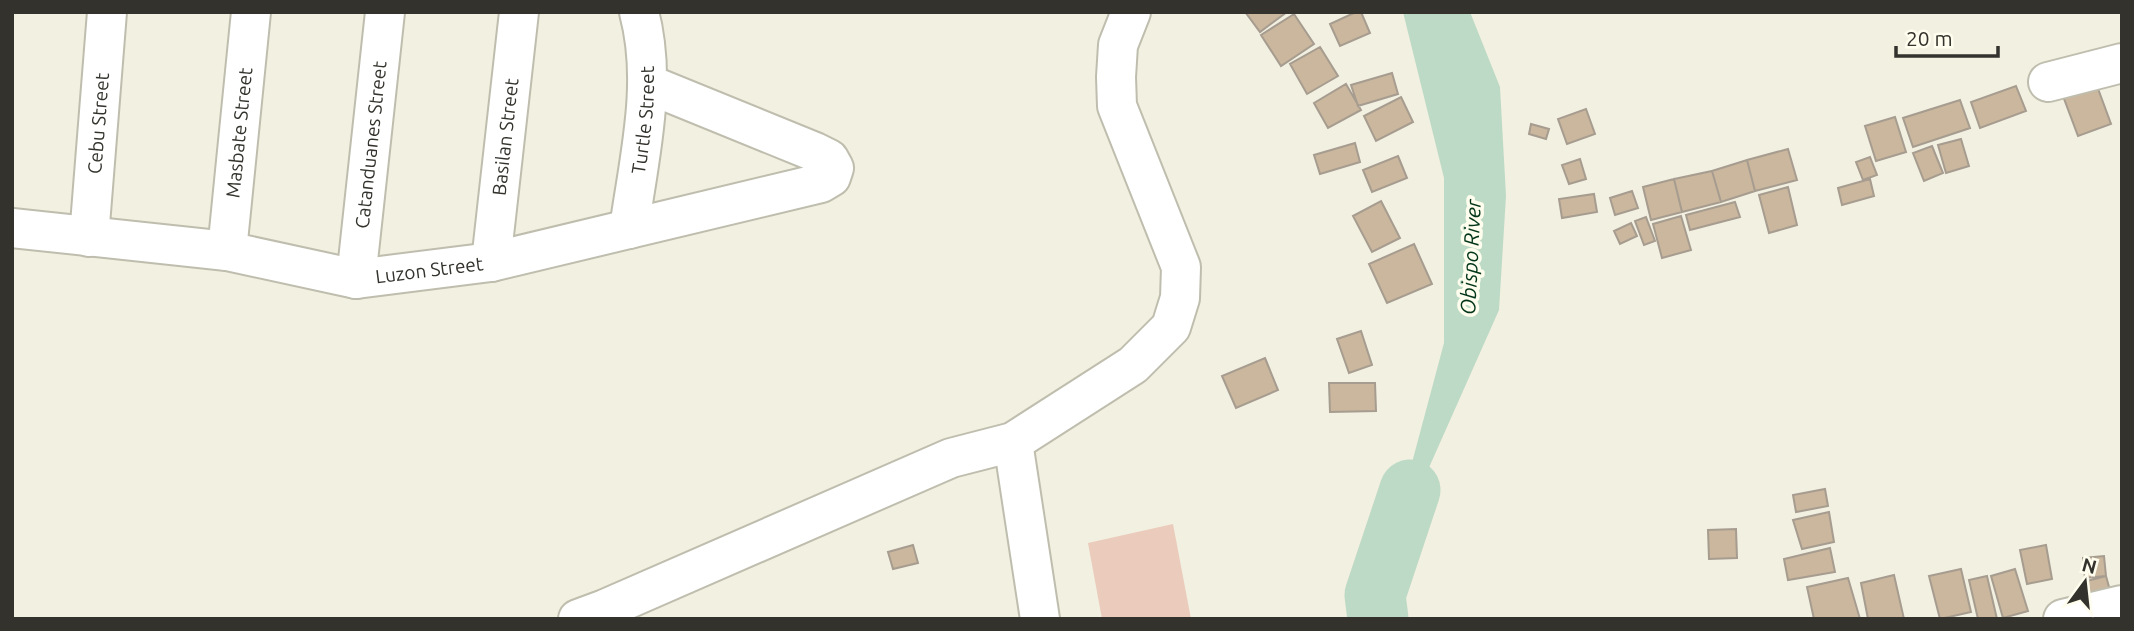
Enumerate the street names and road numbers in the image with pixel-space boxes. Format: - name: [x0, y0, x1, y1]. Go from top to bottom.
- street label: Catanduanes Street: [351, 59, 391, 230]
- street label: Turtle Street: [627, 65, 658, 176]
- street label: Masbate Street: [221, 66, 256, 199]
- street label: Cebu Street: [83, 71, 113, 175]
- street label: Basilan Street: [488, 76, 523, 197]
- street label: Luzon Street: [374, 252, 485, 287]

